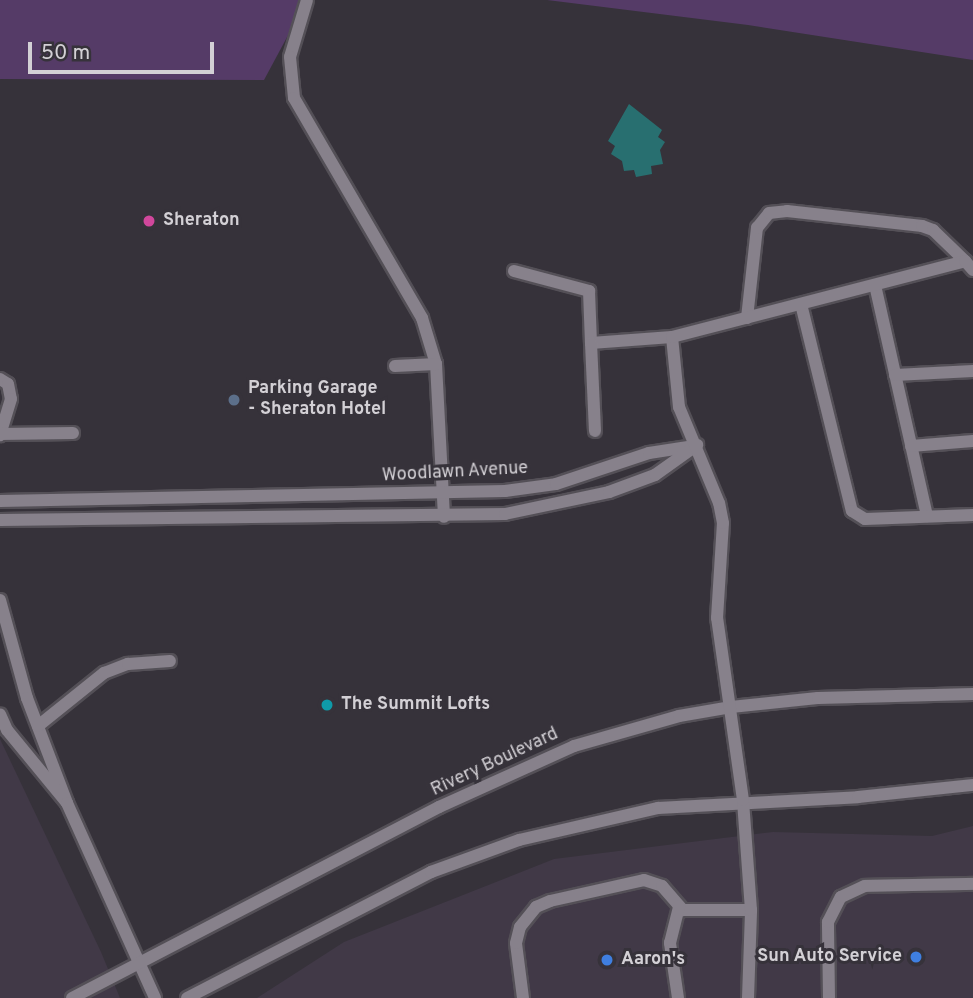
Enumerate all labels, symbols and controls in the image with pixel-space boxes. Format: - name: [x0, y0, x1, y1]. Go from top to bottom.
- scale bar: [32, 28, 217, 72]
- text: 50 m: [41, 40, 90, 67]
- place label: Sheraton: [163, 210, 240, 232]
- marker: Sheraton: [141, 213, 157, 229]
- place label: Parking Garage - Sheraton Hotel: [248, 379, 386, 422]
- marker: Parking Garage - Sheraton Hotel: [226, 392, 242, 408]
- street label: Woodlawn Avenue: [381, 458, 529, 488]
- place label: The Summit Lofts: [341, 694, 490, 716]
- marker: The Summit Lofts: [319, 697, 335, 713]
- street label: Rivery Boulevard: [428, 724, 562, 802]
- place label: Sun Auto Service: [757, 946, 902, 968]
- place label: Aaron's: [621, 949, 685, 971]
- marker: Sun Auto Service: [908, 949, 924, 965]
- marker: Aaron's: [599, 952, 615, 968]

